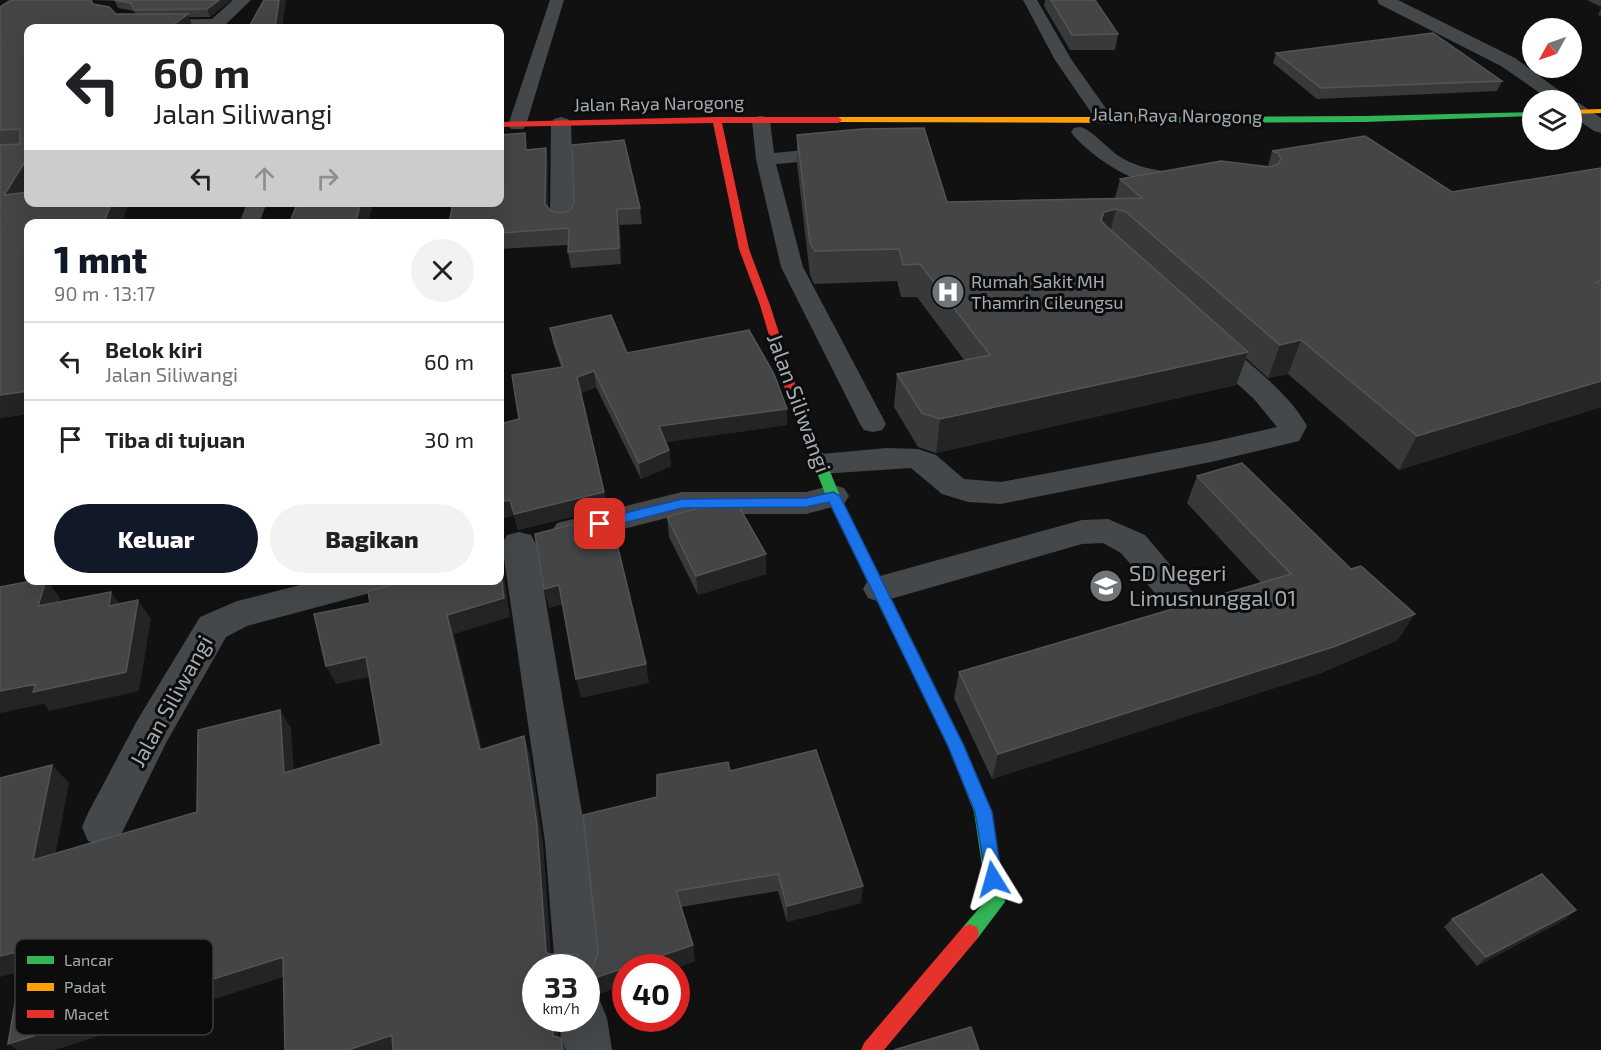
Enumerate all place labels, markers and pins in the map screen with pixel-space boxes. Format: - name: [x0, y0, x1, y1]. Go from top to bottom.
- place label: Rumah Sakit MH Thamrin Cileungsu: [971, 270, 1124, 313]
- hospital icon: Rumah Sakit MH Thamrin Cileungsu: [930, 274, 966, 310]
- pin: [574, 498, 625, 549]
- place label: SD Negeri Limusnunggal 01: [1129, 559, 1296, 610]
- school or university icon: SD Negeri Limusnunggal 01: [1088, 568, 1124, 604]

